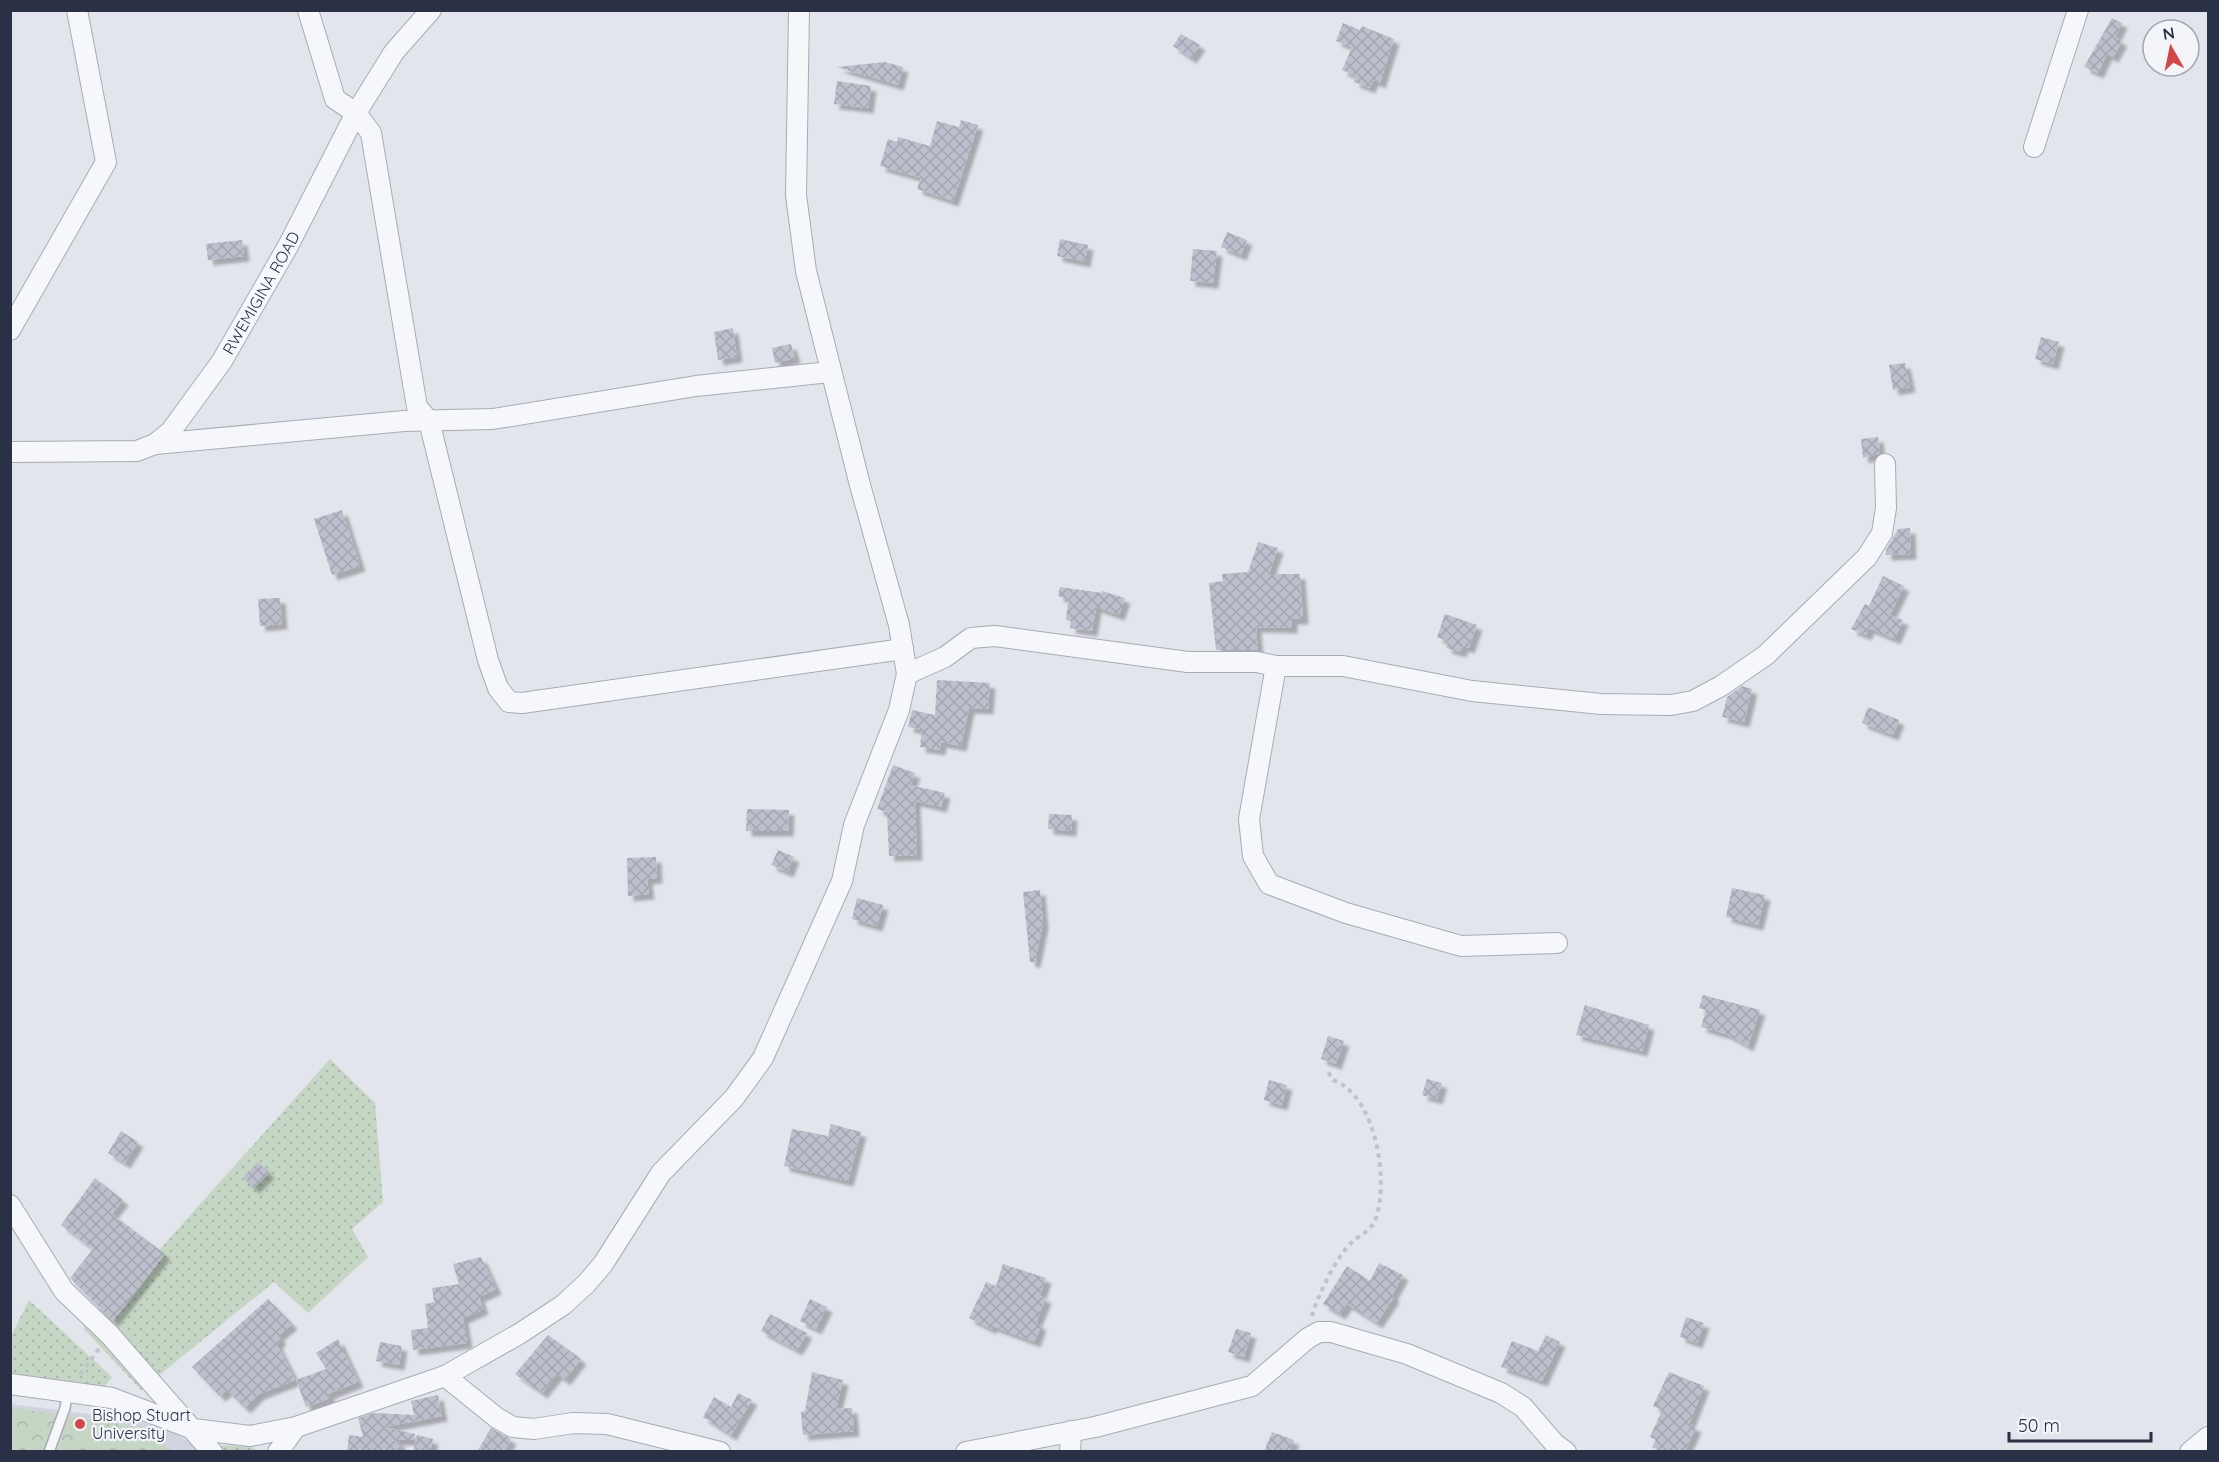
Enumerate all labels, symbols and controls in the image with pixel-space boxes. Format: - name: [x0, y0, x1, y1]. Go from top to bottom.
- north arrow: [2141, 18, 2201, 78]
- text: N: [2161, 22, 2176, 44]
- street label: RWEMIGINA ROAD: [218, 228, 304, 358]
- place label: Bishop Stuart University: [92, 1405, 191, 1443]
- scale bar: [2009, 1405, 2152, 1443]
- text: 50 m: [2018, 1414, 2060, 1437]
- marker: Bishop Stuart University: [73, 1417, 87, 1431]

